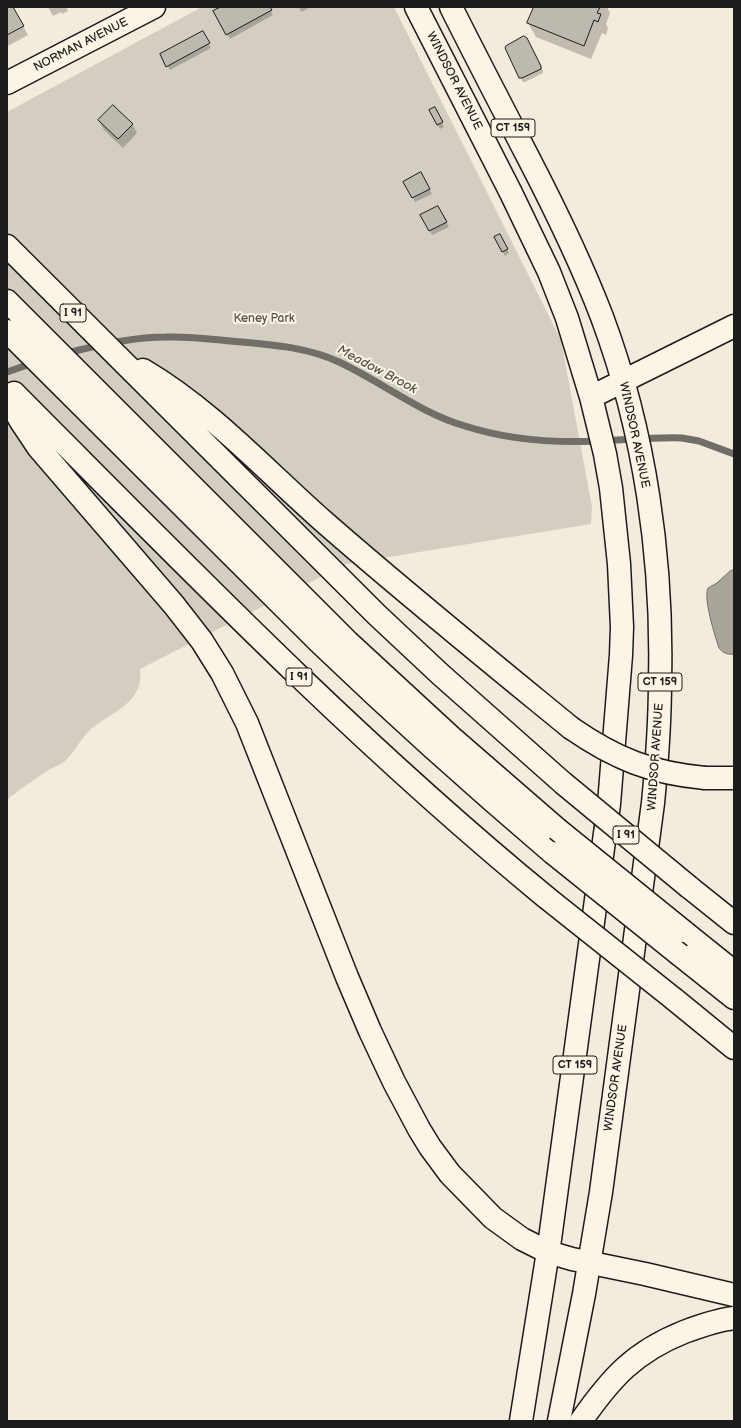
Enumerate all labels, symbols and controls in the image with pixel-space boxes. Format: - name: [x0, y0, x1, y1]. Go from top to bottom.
- street label: NORMAN AVENUE: [31, 15, 131, 75]
- street label: WINDSOR AVENUE: [423, 30, 485, 132]
- road number: CT 159: [491, 119, 535, 137]
- road number: I 91: [60, 304, 86, 322]
- park label: Keney Park: [233, 312, 295, 326]
- water label: Meadow Brook: [334, 342, 420, 398]
- street label: WINDSOR AVENUE: [616, 381, 652, 489]
- road number: I 91: [286, 668, 312, 686]
- road number: CT 159: [638, 673, 682, 691]
- street label: WINDSOR AVENUE: [645, 703, 667, 811]
- road number: I 91: [613, 826, 639, 844]
- street label: WINDSOR AVENUE: [601, 1024, 631, 1132]
- road number: CT 159: [553, 1056, 597, 1074]

